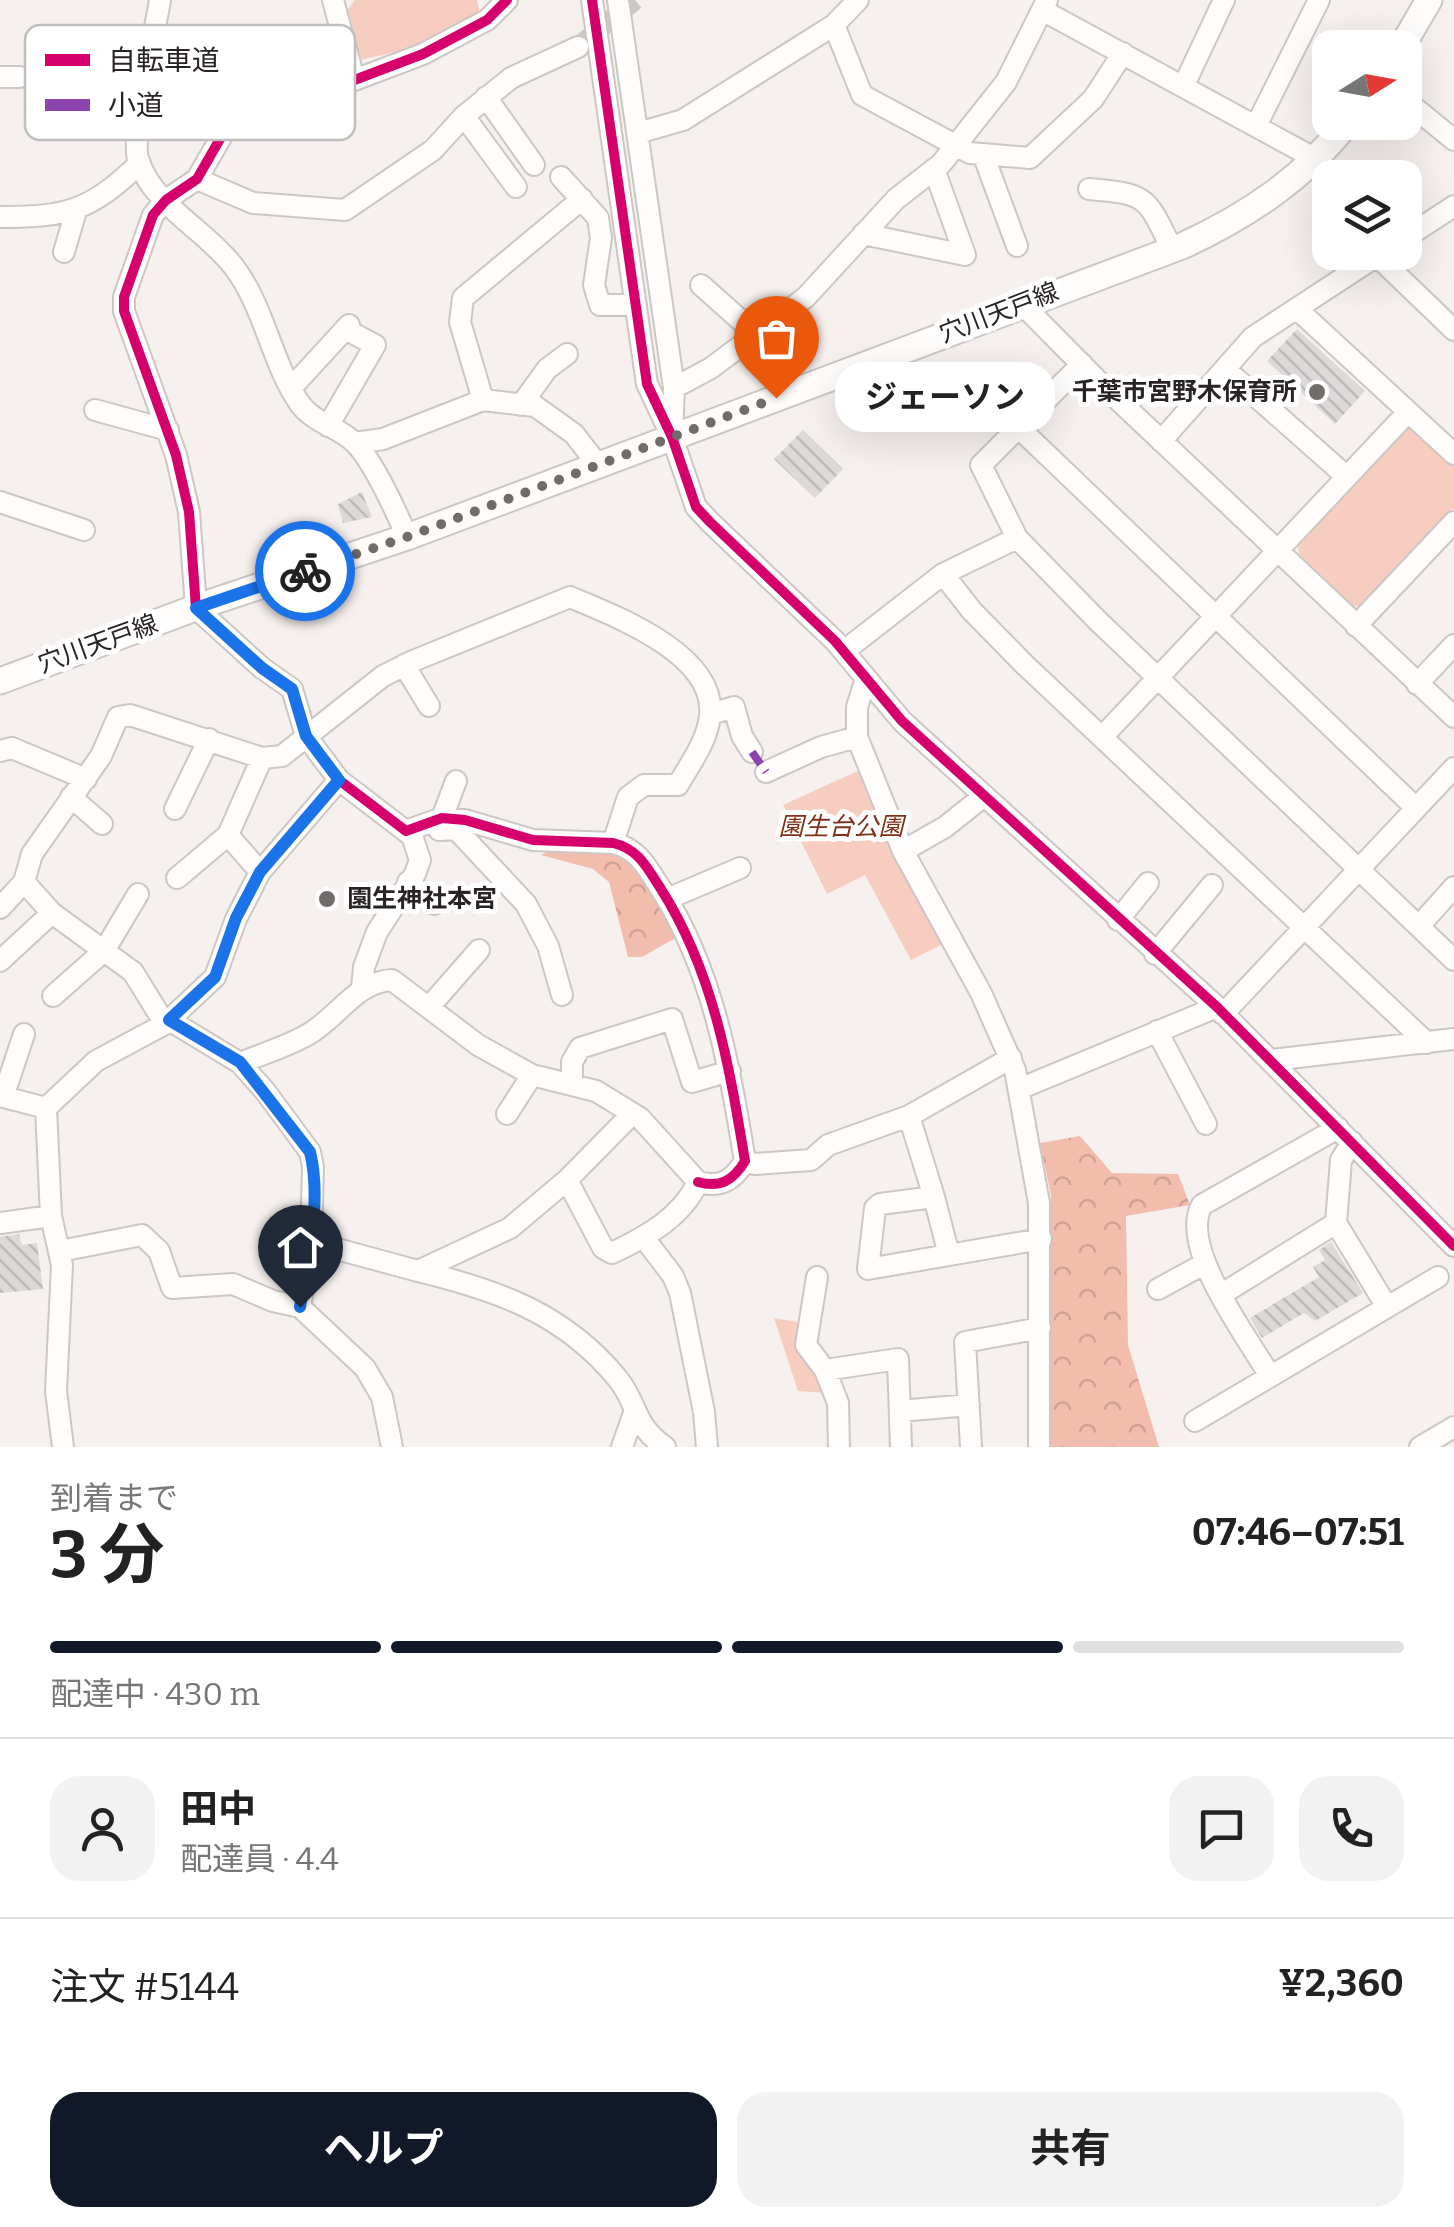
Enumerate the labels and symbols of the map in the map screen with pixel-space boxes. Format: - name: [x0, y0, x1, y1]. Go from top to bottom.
- legend: [25, 25, 355, 140]
- north arrow: [1312, 30, 1422, 140]
- text: 自転車道: [108, 44, 220, 77]
- text: 小道: [108, 89, 164, 122]
- street label: 穴川天戸線: [935, 277, 1063, 349]
- pin: [734, 296, 819, 399]
- callout: ジェーソン: [836, 363, 1056, 433]
- place label: 千葉市宮野木保育所: [1072, 377, 1297, 407]
- marker: 千葉市宮野木保育所: [1306, 381, 1328, 403]
- courier: [255, 521, 355, 621]
- street label: 穴川天戸線: [34, 609, 162, 679]
- park label: 園生台公園: [778, 812, 906, 842]
- place label: 園生神社本宮: [347, 884, 497, 914]
- marker: 園生神社本宮: [316, 888, 338, 910]
- pin: [258, 1205, 343, 1308]

